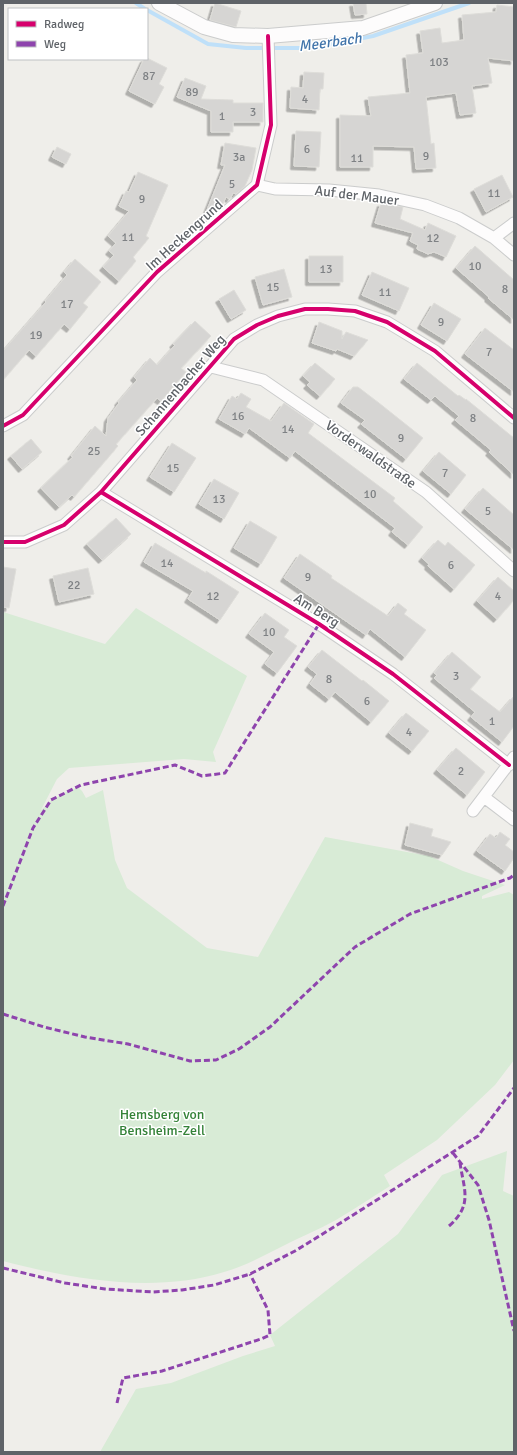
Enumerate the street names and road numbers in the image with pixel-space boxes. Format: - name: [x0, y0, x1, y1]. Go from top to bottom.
- street label: Auf der Mauer: [314, 182, 401, 209]
- street label: Im Heckengrund: [142, 196, 226, 274]
- street label: Schannenbacher Weg: [132, 331, 229, 439]
- street label: Vorderwaldstraße: [322, 417, 419, 492]
- street label: Am Berg: [291, 590, 343, 631]

